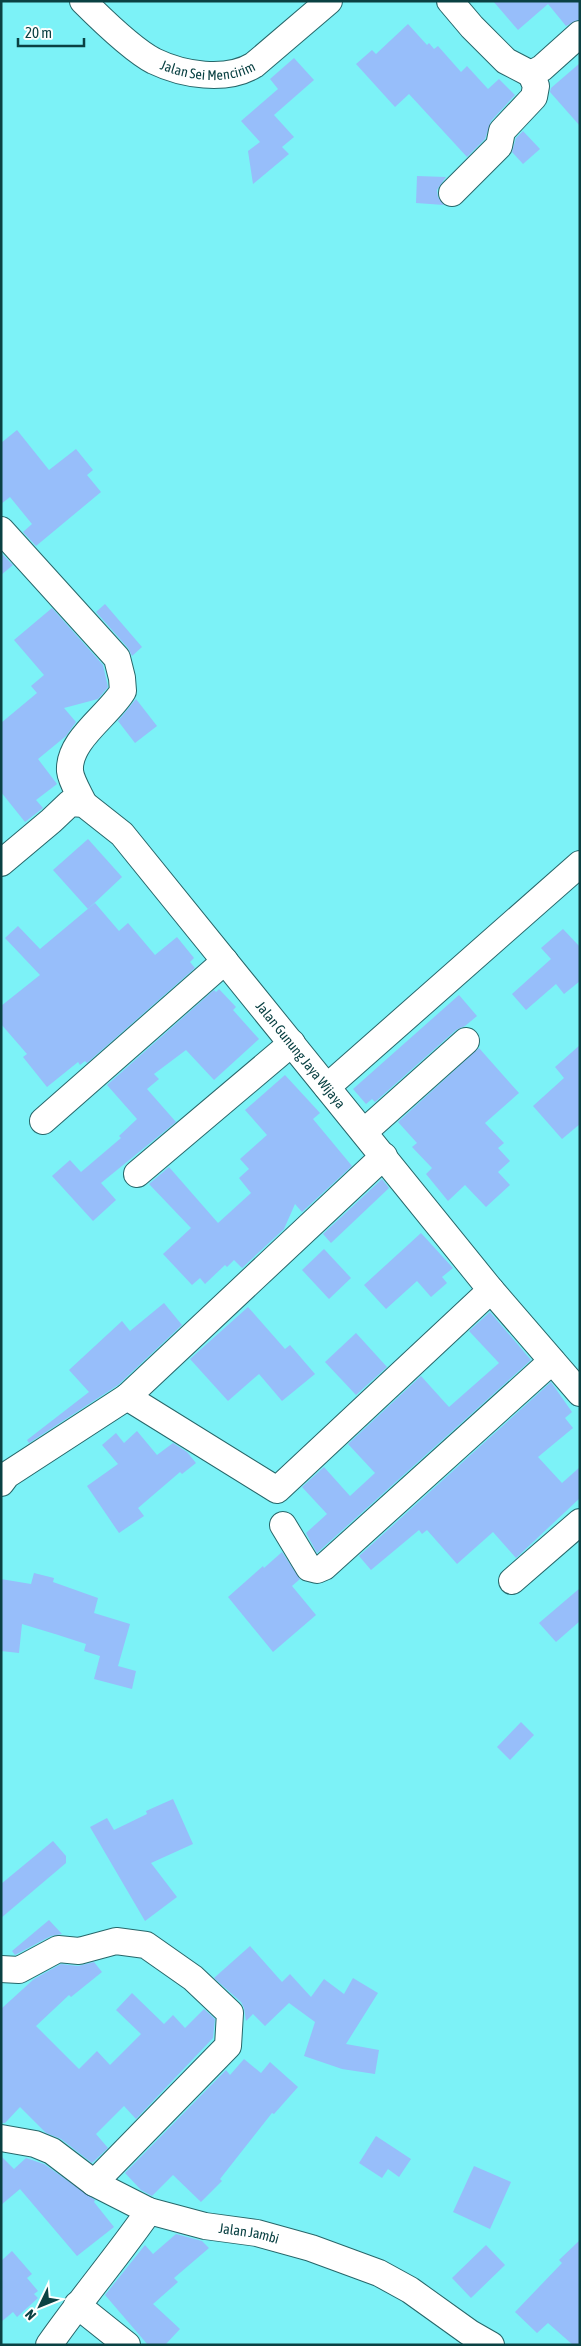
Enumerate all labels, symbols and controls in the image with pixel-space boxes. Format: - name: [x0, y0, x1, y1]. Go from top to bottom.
- scale bar: [18, 15, 84, 47]
- text: 20 m: [25, 24, 52, 41]
- street label: Jalan Sei Mencirim: [158, 57, 258, 83]
- street label: Jalan Gunung Jaya Wijaya: [253, 998, 349, 1111]
- street label: Jalan Jambi: [218, 2220, 281, 2247]
- north arrow: [15, 2281, 65, 2331]
- text: N: [22, 2306, 39, 2323]

